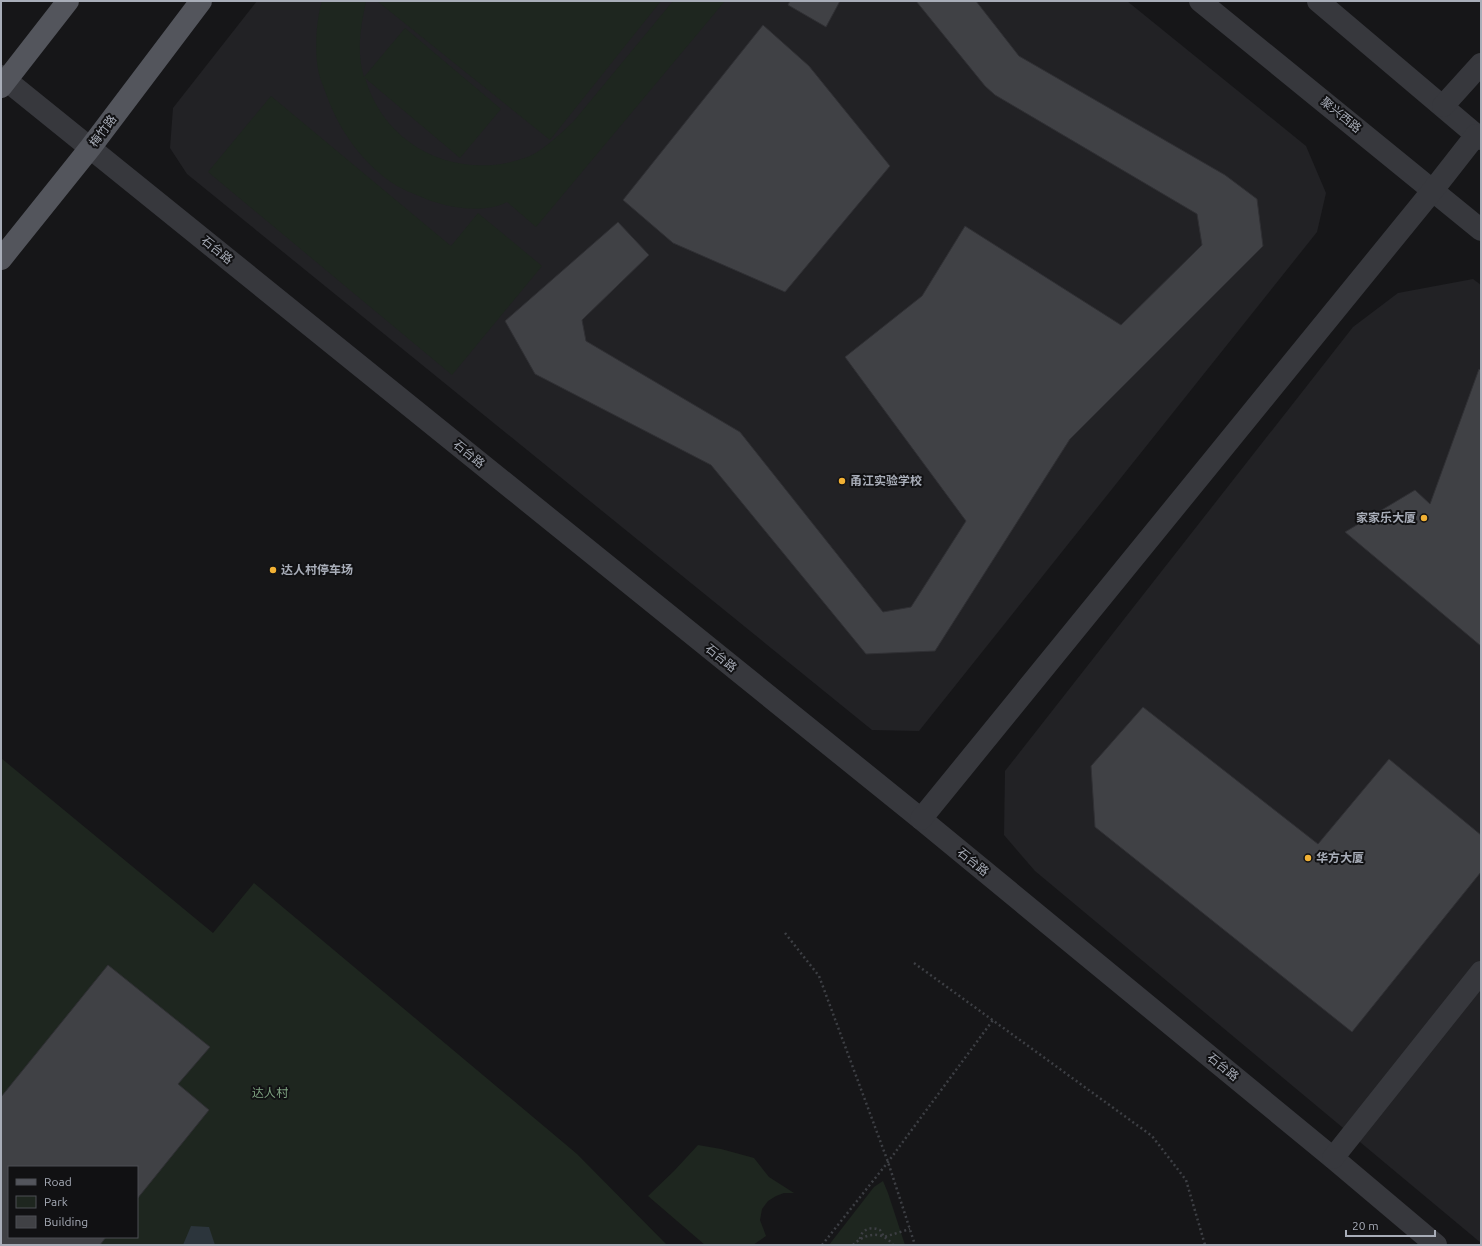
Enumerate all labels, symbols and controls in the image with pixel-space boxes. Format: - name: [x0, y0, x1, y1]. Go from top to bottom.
- street label: 聚兴西路: [1319, 94, 1364, 135]
- street label: 梅竹路: [87, 112, 119, 149]
- street label: 石台路: [199, 233, 235, 266]
- street label: 石台路: [451, 437, 487, 470]
- place label: 甬江实验学校: [850, 474, 922, 487]
- marker: 甬江实验学校: [837, 476, 847, 486]
- place label: 家家乐大厦: [1356, 511, 1416, 524]
- marker: 家家乐大厦: [1419, 513, 1429, 523]
- place label: 达人村停车场: [281, 563, 353, 576]
- marker: 达人村停车场: [268, 565, 278, 575]
- street label: 石台路: [703, 641, 739, 674]
- street label: 石台路: [955, 845, 991, 878]
- place label: 华方大厦: [1316, 851, 1364, 864]
- marker: 华方大厦: [1303, 853, 1313, 863]
- street label: 石台路: [1205, 1050, 1241, 1083]
- park label: 达人村: [252, 1086, 289, 1099]
- legend: [8, 1166, 138, 1238]
- text: Road: [44, 1175, 72, 1188]
- text: Park: [44, 1195, 68, 1208]
- scale bar: [1346, 1212, 1435, 1238]
- text: Building: [44, 1215, 88, 1228]
- text: 20 m: [1352, 1219, 1379, 1232]

